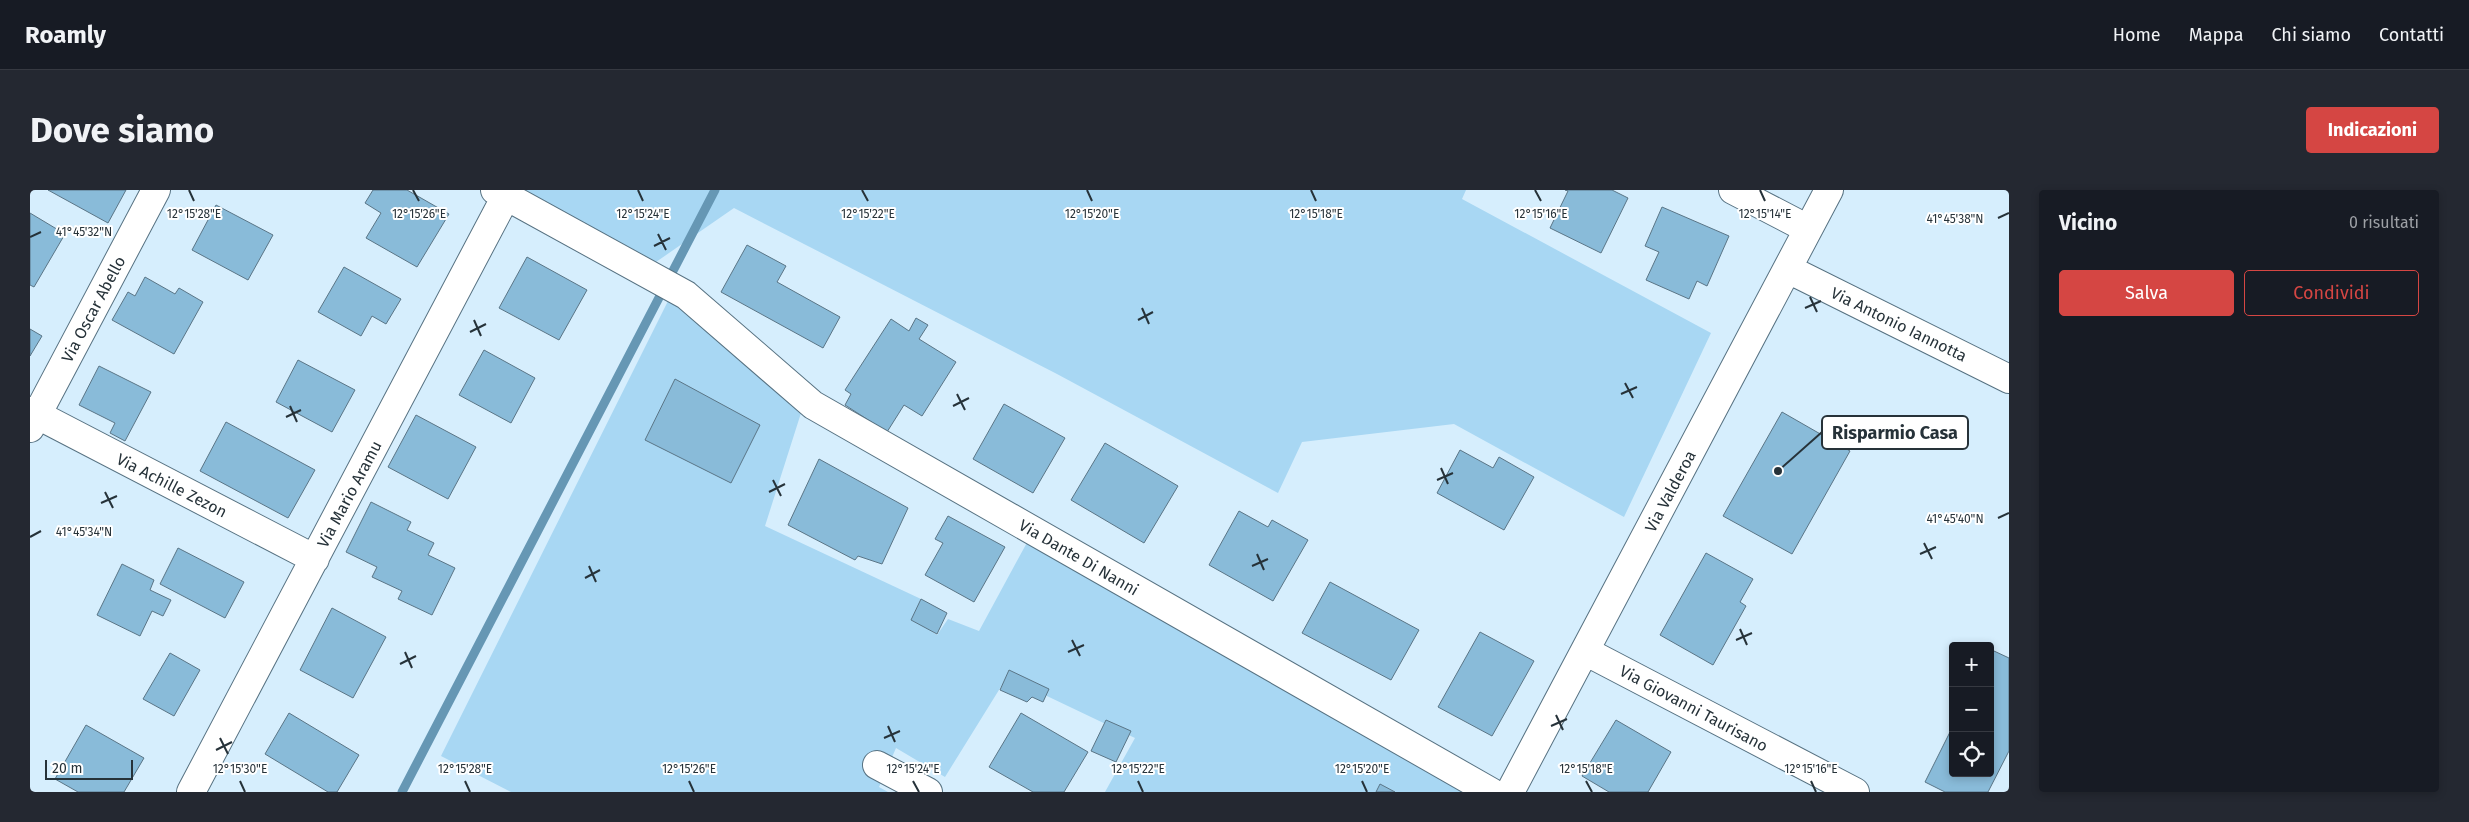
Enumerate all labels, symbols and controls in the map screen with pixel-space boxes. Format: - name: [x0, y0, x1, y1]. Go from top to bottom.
- text: Roamly: [25, 21, 106, 49]
- text: Home: [2113, 24, 2161, 46]
- text: Mappa: [2189, 24, 2243, 46]
- text: Chi siamo: [2271, 24, 2351, 46]
- text: Contatti: [2379, 24, 2444, 46]
- button: Indicazioni: [2306, 107, 2439, 153]
- text: Dove siamo: [30, 109, 214, 151]
- text: 12°15'28"E: [167, 207, 221, 221]
- text: 12°15'26"E: [392, 207, 446, 221]
- text: 12°15'24"E: [616, 207, 670, 221]
- text: 12°15'22"E: [841, 207, 895, 221]
- text: 12°15'20"E: [1065, 207, 1119, 221]
- text: 12°15'18"E: [1289, 207, 1343, 221]
- text: 12°15'16"E: [1514, 207, 1568, 221]
- text: 12°15'14"E: [1738, 207, 1792, 221]
- text: Vicino: [2059, 210, 2117, 236]
- text: 41°45'38"N: [1926, 212, 1984, 226]
- text: 0 risultati: [2349, 213, 2419, 232]
- text: 41°45'32"N: [56, 225, 112, 239]
- street label: Via Oscar Abello: [57, 253, 129, 366]
- button: Salva: [2059, 270, 2234, 316]
- button: Condividi: [2244, 270, 2419, 316]
- street label: Via Antonio Iannotta: [1828, 283, 1970, 366]
- callout: Risparmio Casa: [1822, 416, 1968, 449]
- text: Risparmio Casa: [1832, 422, 1958, 444]
- street label: Via Mario Aramu: [313, 438, 386, 551]
- street label: Via Valderoa: [1641, 447, 1700, 535]
- street label: Via Achille Zezon: [113, 449, 230, 521]
- text: 41°45'40"N: [1926, 512, 1984, 526]
- street label: Via Dante Di Nanni: [1016, 515, 1142, 599]
- text: 41°45'34"N: [56, 525, 112, 539]
- map controls: [1949, 642, 1994, 777]
- button: +: [1949, 642, 1994, 687]
- street label: Via Giovanni Taurisano: [1616, 661, 1771, 756]
- button: −: [1949, 687, 1994, 732]
- button: locate: [1949, 732, 1994, 777]
- scale bar: [45, 757, 132, 780]
- text: 20 m: [52, 760, 82, 777]
- text: 12°15'30"E: [213, 762, 267, 776]
- text: 12°15'28"E: [438, 762, 492, 776]
- text: 12°15'26"E: [662, 762, 716, 776]
- text: 12°15'24"E: [886, 762, 940, 776]
- text: 12°15'22"E: [1111, 762, 1165, 776]
- text: 12°15'20"E: [1335, 762, 1389, 776]
- text: 12°15'18"E: [1559, 762, 1613, 776]
- text: 12°15'16"E: [1784, 762, 1838, 776]

